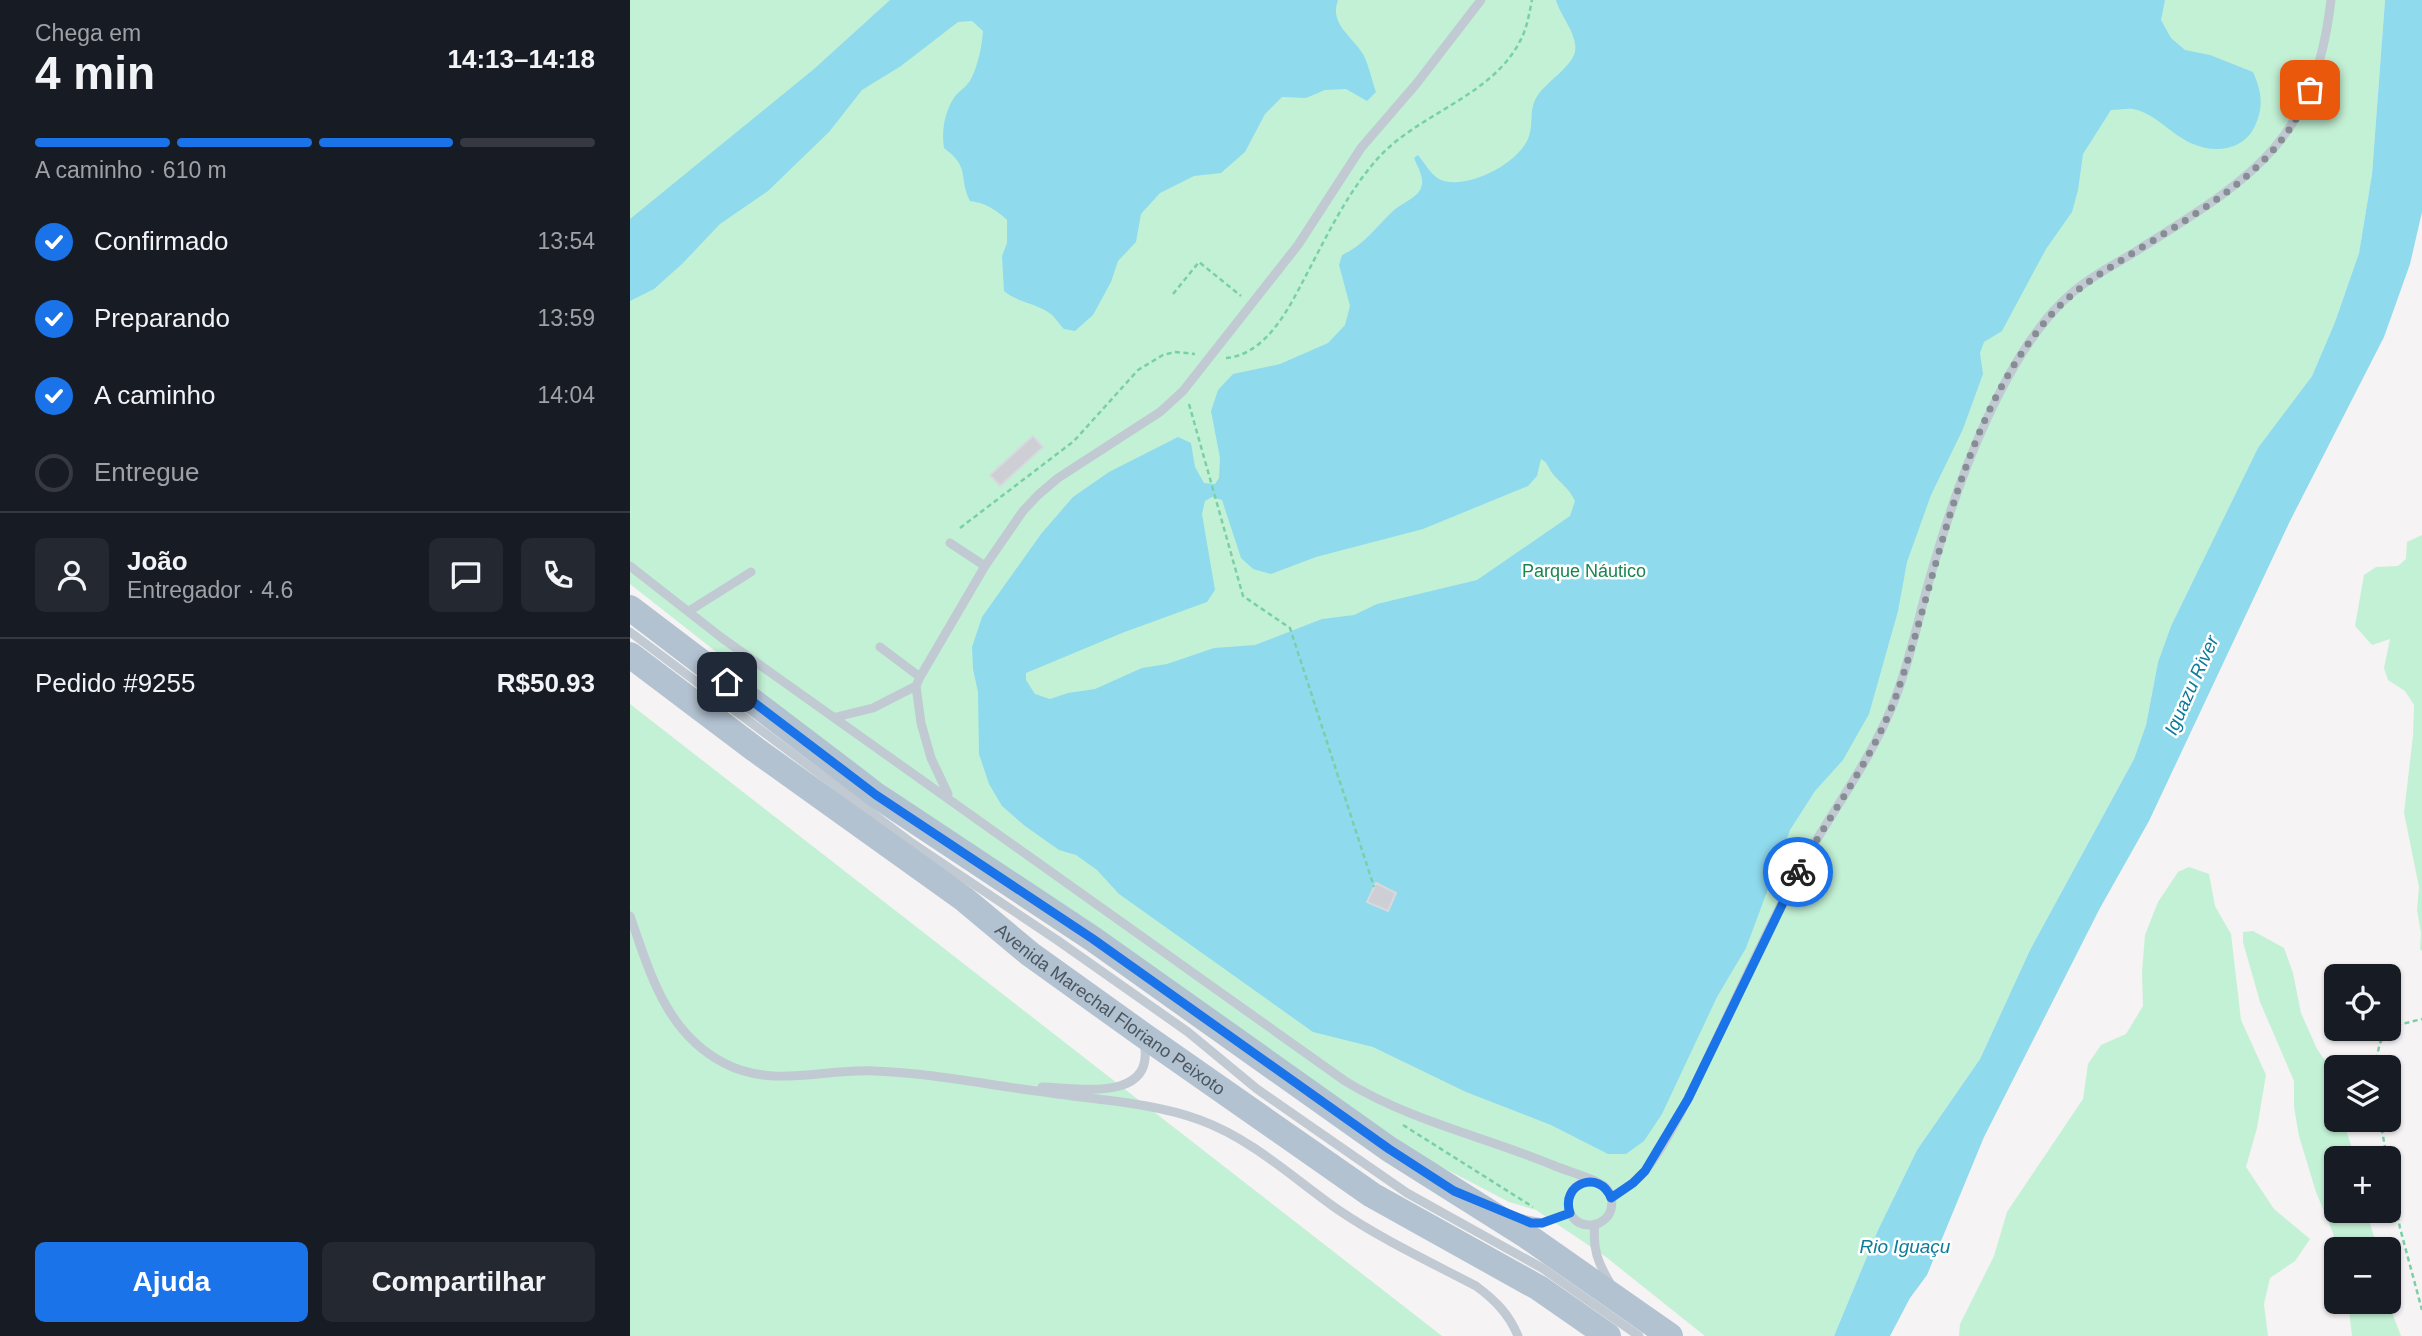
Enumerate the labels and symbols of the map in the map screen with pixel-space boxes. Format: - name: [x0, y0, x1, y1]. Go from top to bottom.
- pin: [2280, 60, 2340, 120]
- park label: Parque Náutico: [1522, 561, 1646, 581]
- water label: Iguazu River: [2160, 632, 2223, 738]
- pin: [697, 652, 757, 712]
- courier: [1763, 837, 1833, 907]
- street label: Avenida Marechal Floriano Peixoto: [991, 919, 1229, 1099]
- water label: Rio Iguaçu: [1860, 1236, 1951, 1257]

